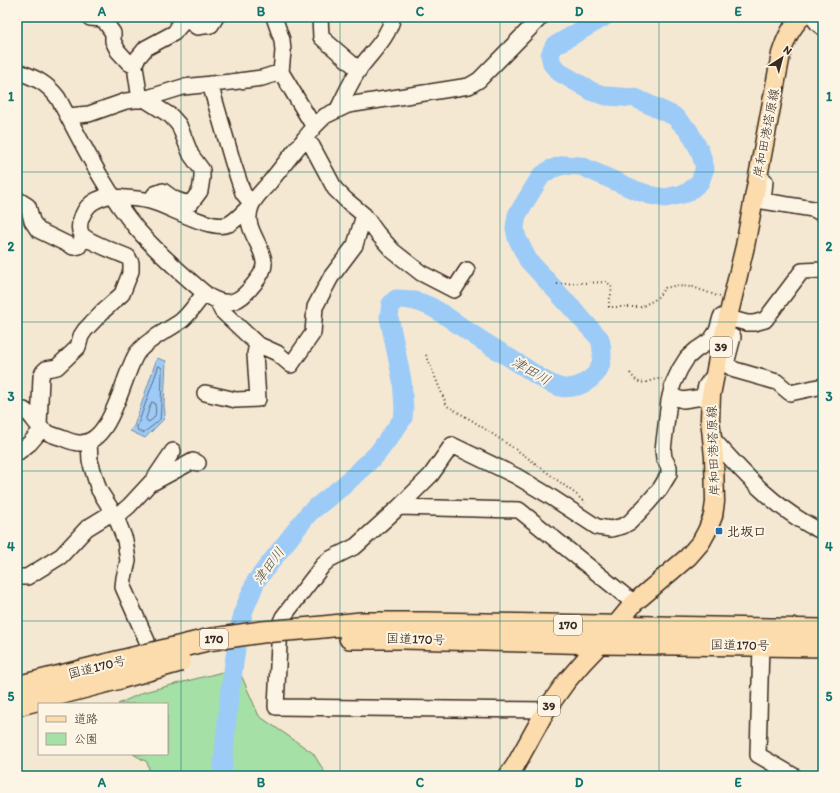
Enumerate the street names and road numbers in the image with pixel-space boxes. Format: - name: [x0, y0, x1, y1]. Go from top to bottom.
- street label: 岸和田港塔原線: [750, 86, 782, 179]
- road number: 39: [710, 337, 732, 357]
- street label: 岸和田港塔原線: [704, 404, 722, 497]
- road number: 170: [554, 615, 582, 635]
- road number: 170: [200, 629, 228, 649]
- street label: 国道170号: [386, 630, 446, 648]
- street label: 国道170号: [710, 637, 770, 653]
- street label: 国道170号: [66, 653, 128, 681]
- road number: 39: [538, 696, 560, 716]

